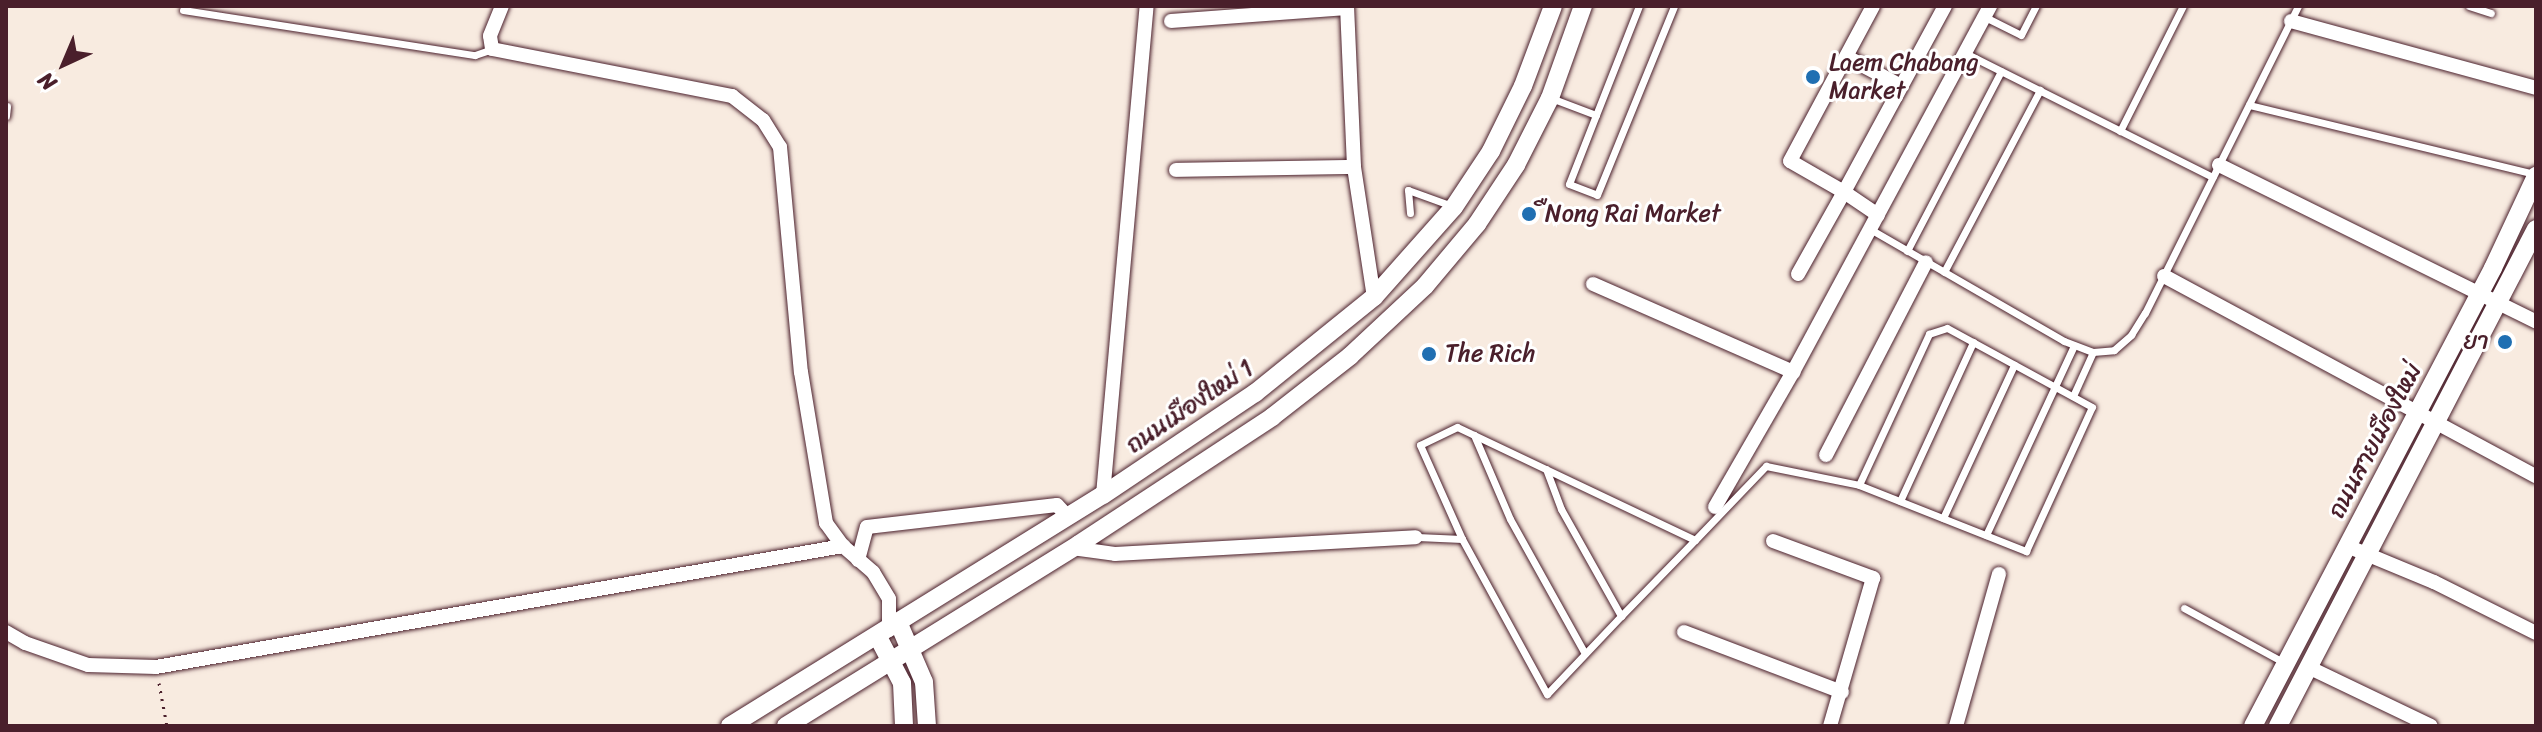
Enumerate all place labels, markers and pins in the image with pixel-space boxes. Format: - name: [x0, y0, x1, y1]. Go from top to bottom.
- place label: Laem Chabang Market: [1829, 49, 1979, 105]
- marker: Laem Chabang Market: [1804, 68, 1822, 86]
- place label: ืNong Rai Market: [1545, 200, 1721, 228]
- marker: ืNong Rai Market: [1520, 205, 1538, 223]
- place label: ยา: [2464, 328, 2489, 356]
- marker: ยา: [2496, 333, 2514, 351]
- place label: The Rich: [1445, 340, 1535, 368]
- marker: The Rich: [1420, 345, 1438, 363]

